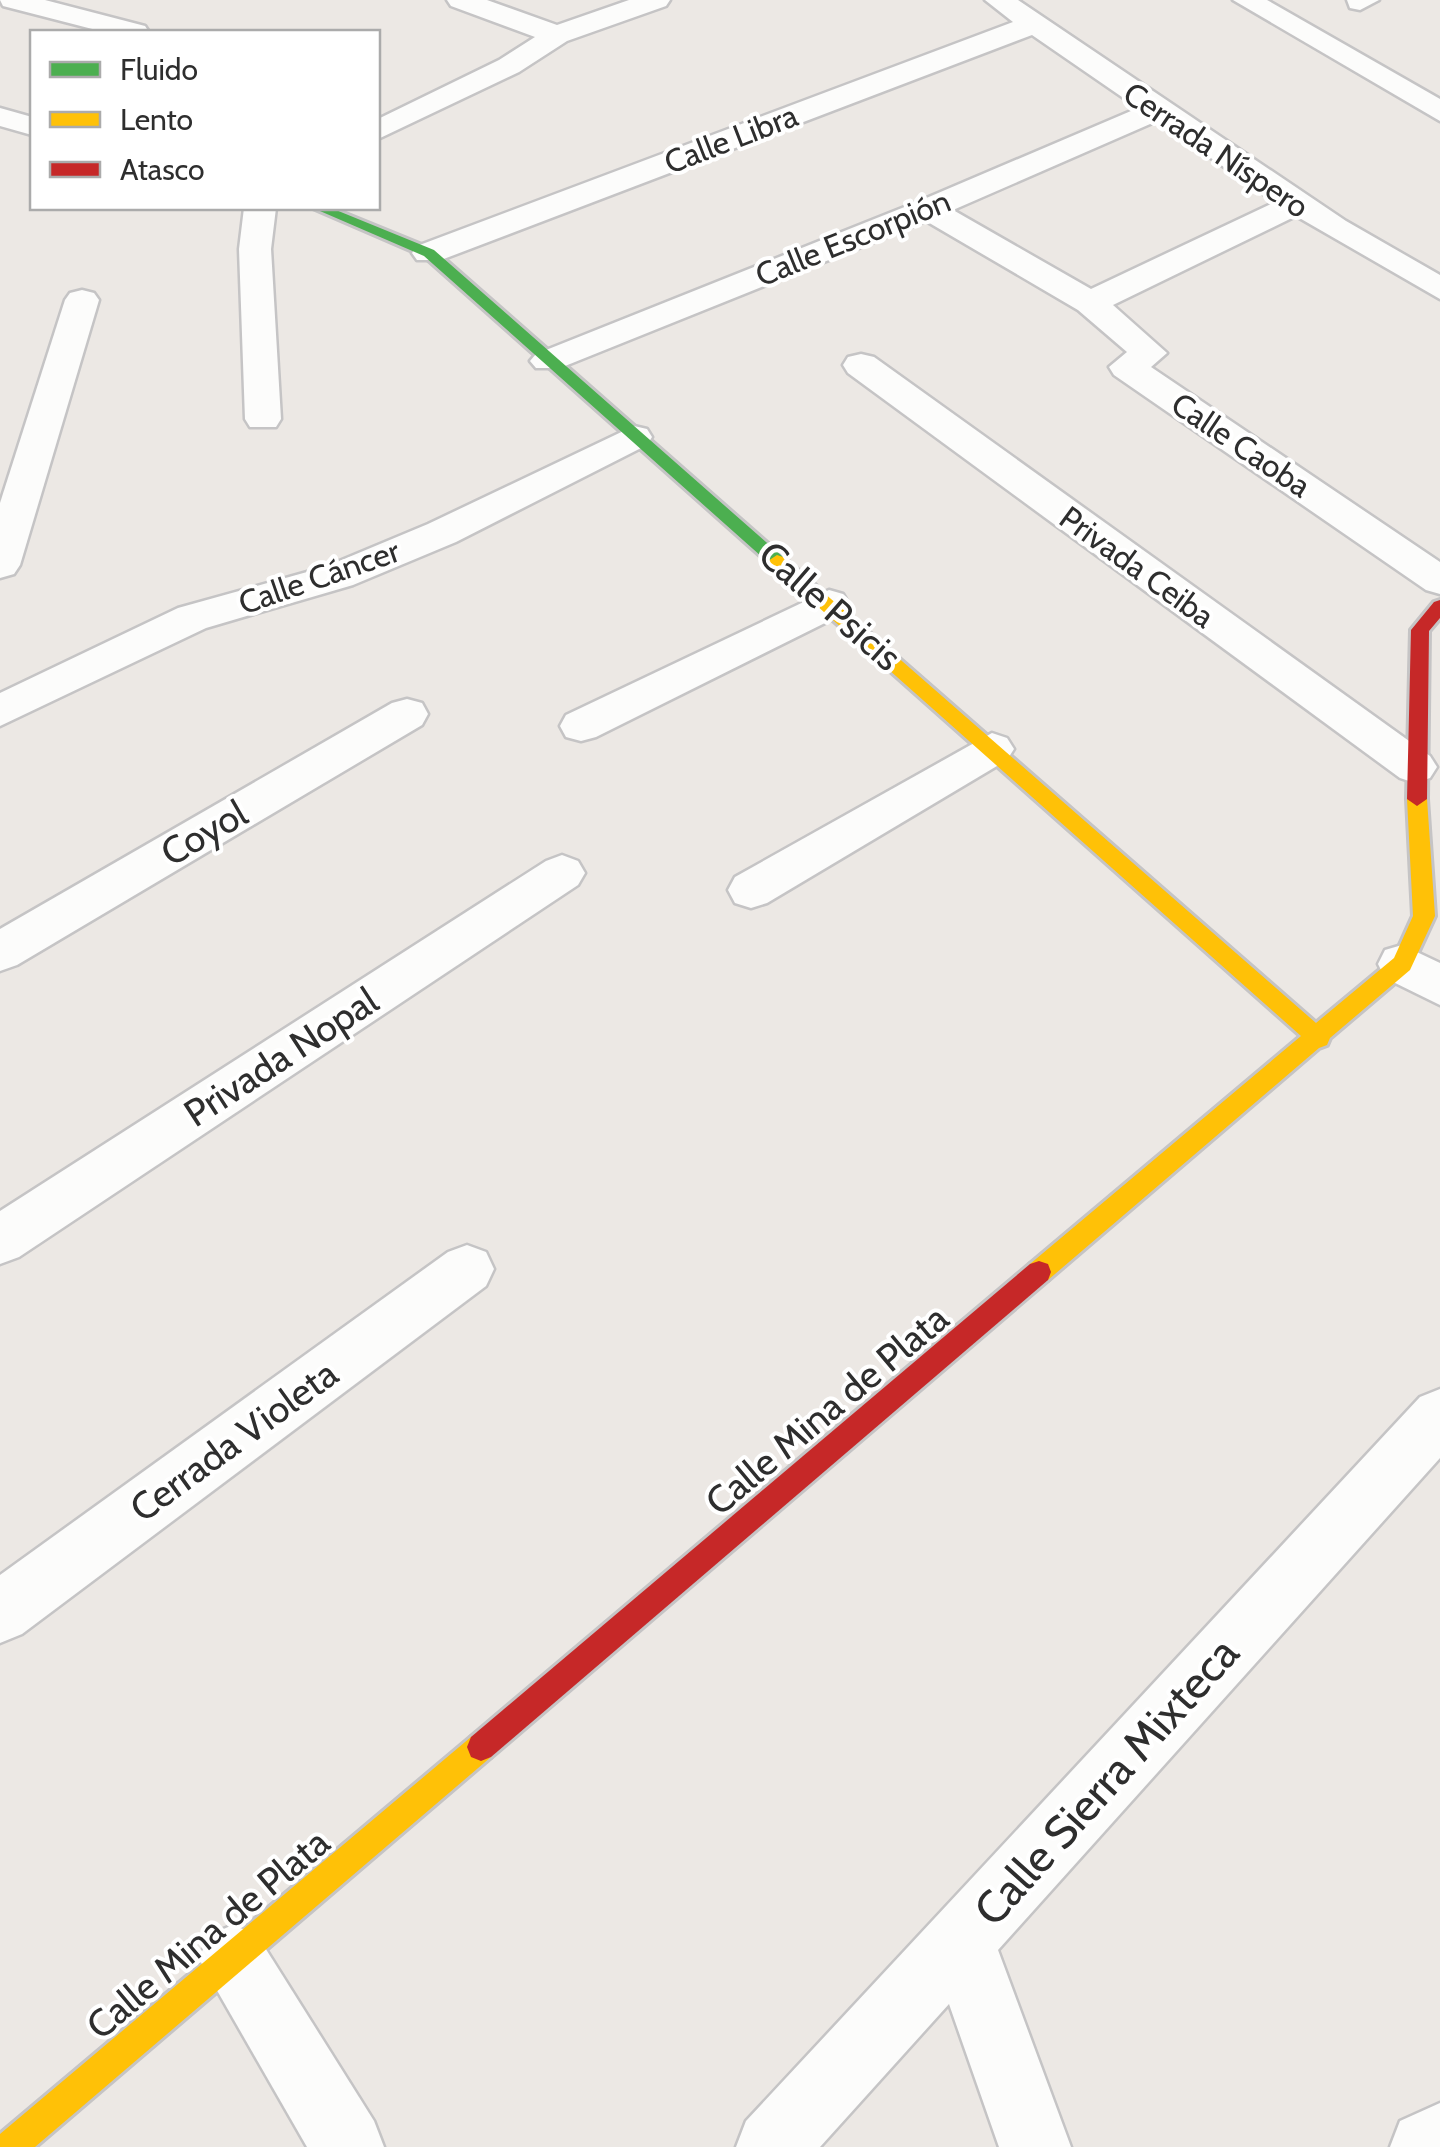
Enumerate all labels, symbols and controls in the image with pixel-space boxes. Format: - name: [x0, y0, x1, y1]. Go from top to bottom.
- legend: [30, 30, 380, 210]
- text: Fluido: [120, 51, 198, 88]
- street label: Cerrada Níspero: [1116, 73, 1316, 226]
- street label: Calle Libra: [659, 95, 803, 182]
- text: Lento: [120, 101, 193, 138]
- text: Atasco: [120, 151, 205, 188]
- street label: Calle Escorpión: [750, 181, 956, 294]
- street label: Calle Caoba: [1164, 384, 1319, 506]
- street label: Privada Ceiba: [1052, 497, 1223, 636]
- street label: Calle Cáncer: [233, 531, 405, 622]
- street label: Calle Psicis: [749, 531, 911, 680]
- street label: Coyol: [152, 789, 255, 876]
- street label: Privada Nopal: [175, 977, 386, 1137]
- street label: Calle Mina de Plata: [696, 1294, 958, 1525]
- street label: Cerrada Violeta: [121, 1349, 347, 1532]
- street label: Calle Sierra Mixteca: [962, 1626, 1250, 1936]
- street label: Calle Mina de Plata: [77, 1818, 339, 2049]

